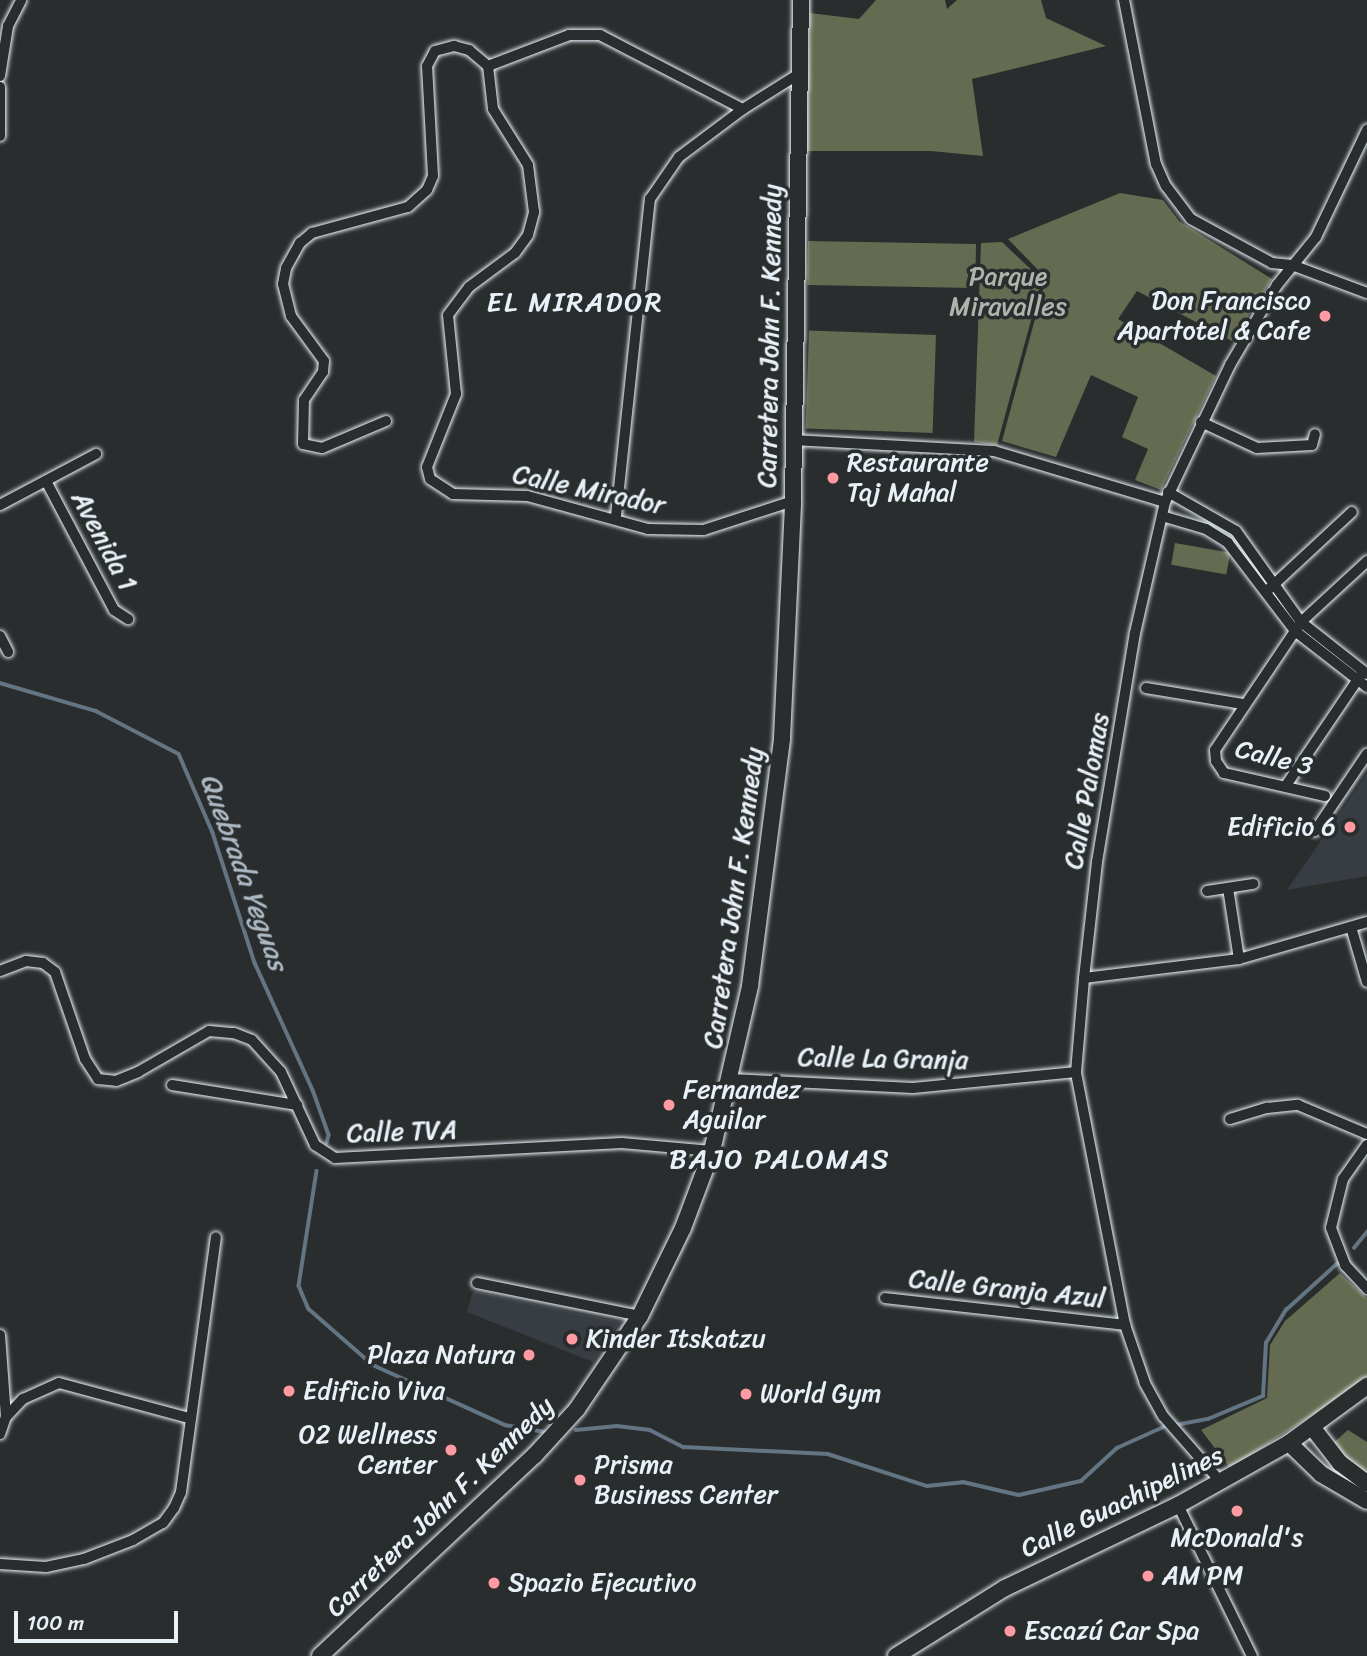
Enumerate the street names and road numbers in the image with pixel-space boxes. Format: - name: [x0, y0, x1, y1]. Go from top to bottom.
- street label: Carretera John F. Kennedy: [752, 185, 788, 487]
- street label: Calle Mirador: [511, 459, 667, 521]
- street label: Avenida 1: [65, 486, 143, 596]
- street label: Calle Palomas: [1058, 711, 1116, 871]
- street label: Calle 3: [1232, 733, 1316, 783]
- street label: Carretera John F. Kennedy: [698, 747, 770, 1049]
- street label: Calle La Granja: [797, 1042, 969, 1076]
- street label: Calle TVA: [346, 1114, 458, 1150]
- street label: Calle Granja Azul: [908, 1263, 1106, 1315]
- street label: Carretera John F. Kennedy: [321, 1391, 559, 1623]
- street label: Calle Guachipelines: [1016, 1440, 1228, 1564]

